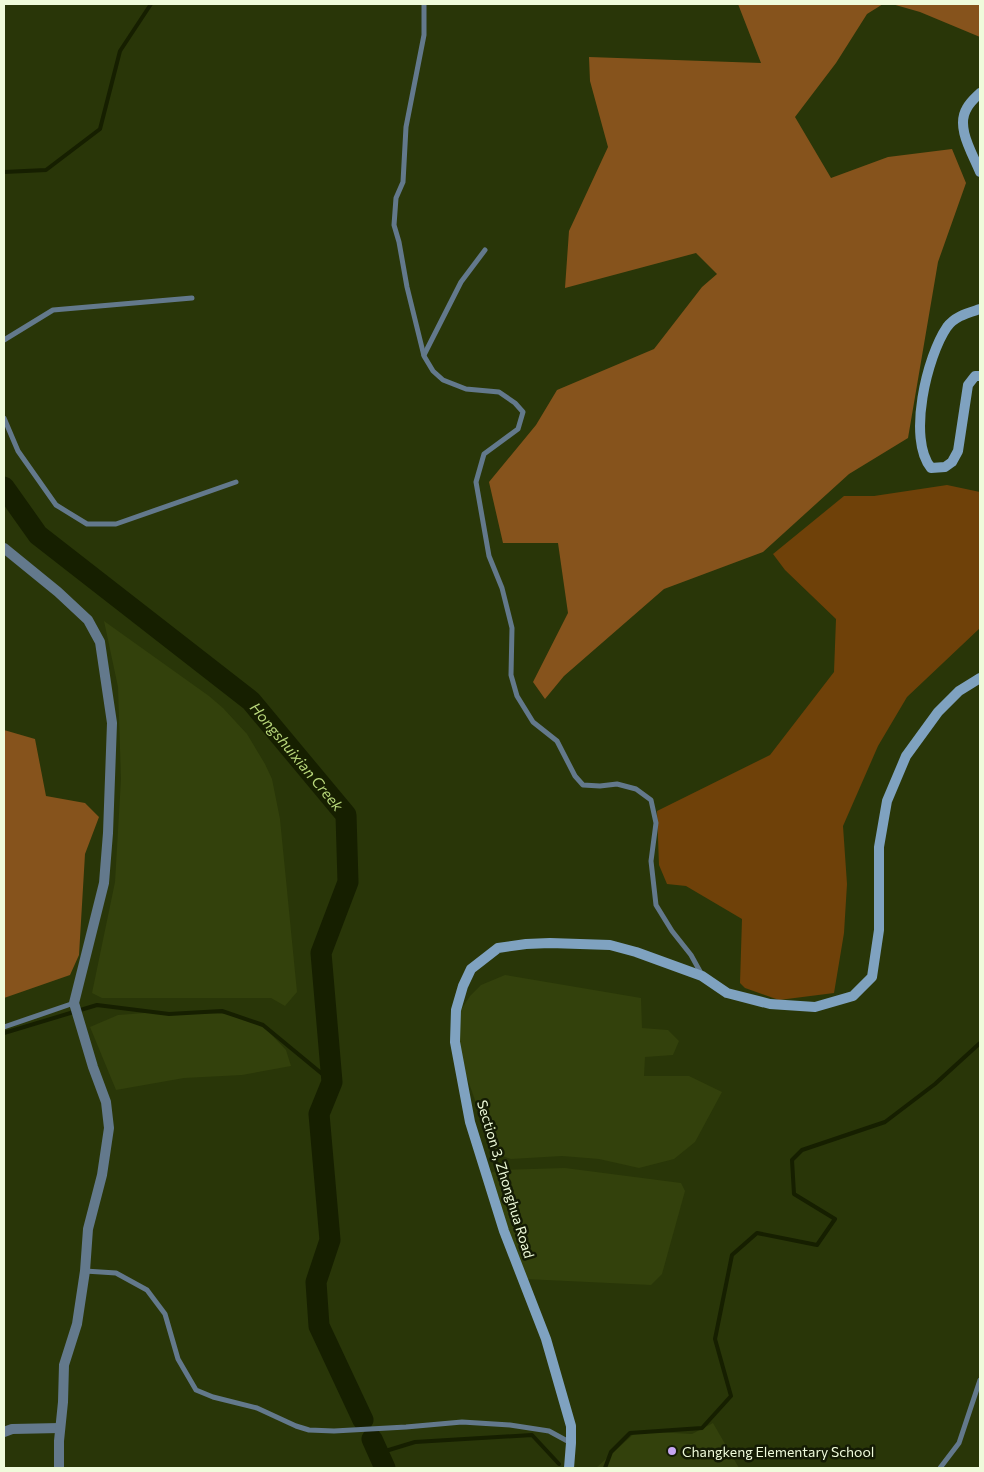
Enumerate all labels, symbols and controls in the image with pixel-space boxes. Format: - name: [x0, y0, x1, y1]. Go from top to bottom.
- water label: Hongshuixian Creek: [247, 698, 348, 815]
- street label: Section 3, Zhonghua Road: [474, 1098, 538, 1260]
- place label: Changkeng Elementary School: [682, 1443, 874, 1460]
- marker: Changkeng Elementary School: [666, 1445, 678, 1457]

